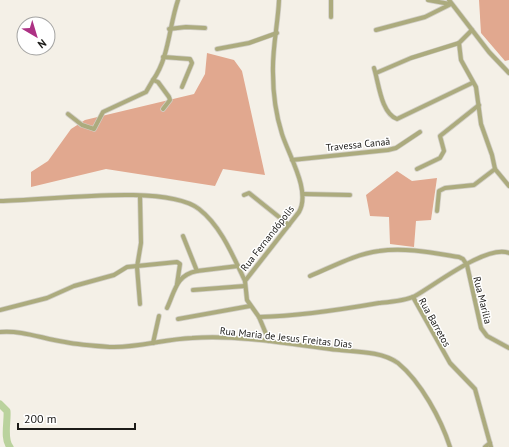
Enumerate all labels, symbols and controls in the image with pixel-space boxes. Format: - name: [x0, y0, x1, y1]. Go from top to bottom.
- north arrow: [16, 16, 56, 56]
- text: N: [35, 36, 49, 52]
- street label: Travessa Canaã: [325, 135, 391, 154]
- street label: Rua Fernandópolis: [238, 203, 297, 274]
- street label: Rua Marília: [470, 275, 495, 325]
- street label: Rua Barretos: [416, 295, 453, 349]
- street label: Rua Maria de Jesus Freitas Dias: [219, 324, 353, 351]
- scale bar: [18, 405, 135, 431]
- text: 200 m: [24, 411, 57, 426]

